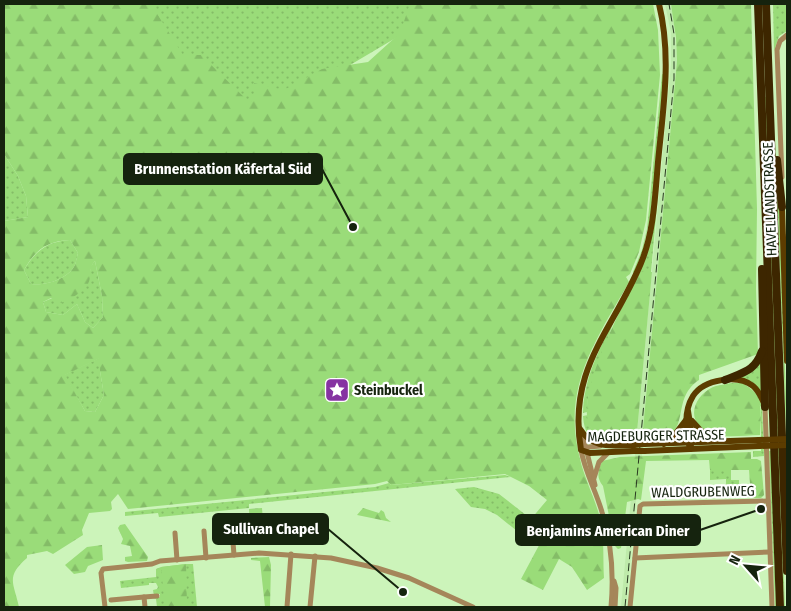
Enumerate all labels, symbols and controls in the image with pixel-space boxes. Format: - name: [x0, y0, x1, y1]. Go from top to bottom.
- street label: HAVELLANDSTRASSE: [759, 141, 780, 256]
- callout: Brunnenstation Käfertal Süd: [124, 154, 322, 184]
- text: Brunnenstation Käfertal Süd: [134, 160, 312, 178]
- place icon: Steinbuckel: [324, 377, 350, 403]
- place label: Steinbuckel: [354, 382, 423, 399]
- street label: MAGDEBURGER STRASSE: [587, 426, 725, 446]
- street label: WALDGRUBENWEG: [651, 483, 755, 501]
- callout: Sullivan Chapel: [213, 514, 328, 544]
- callout: Benjamins American Diner: [516, 515, 700, 545]
- text: Sullivan Chapel: [223, 520, 320, 538]
- text: Benjamins American Diner: [526, 522, 690, 540]
- north arrow: [721, 541, 771, 591]
- text: N: [725, 553, 744, 568]

